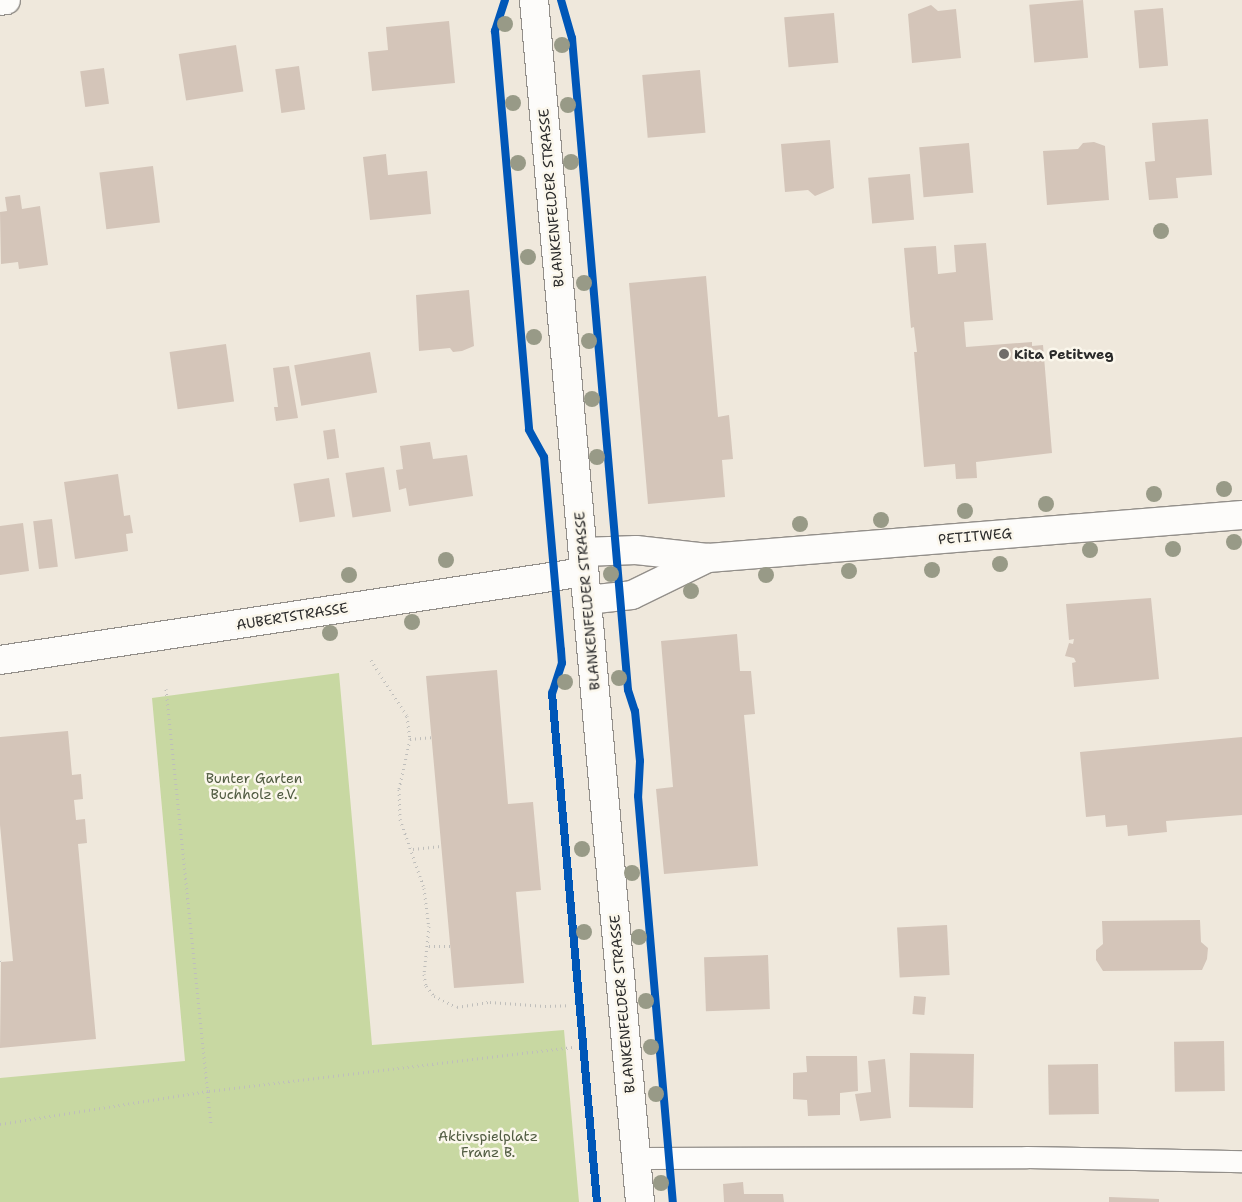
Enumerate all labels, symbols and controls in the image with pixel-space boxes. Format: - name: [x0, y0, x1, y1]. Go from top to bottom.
- street label: BLANKENFELDER STRASSE: [535, 108, 567, 288]
- place label: Kita Petitweg: [1014, 346, 1113, 362]
- marker: Kita Petitweg: [998, 348, 1010, 360]
- street label: BLANKENFELDER STRASSE: [571, 511, 603, 691]
- street label: PETITWEG: [937, 524, 1013, 548]
- street label: AUBERTSTRASSE: [235, 599, 349, 633]
- park label: Bunter Garten Buchholz e.V.: [206, 770, 302, 802]
- street label: BLANKENFELDER STRASSE: [606, 914, 638, 1094]
- park label: Aktivspielplatz Franz B.: [438, 1128, 538, 1160]

